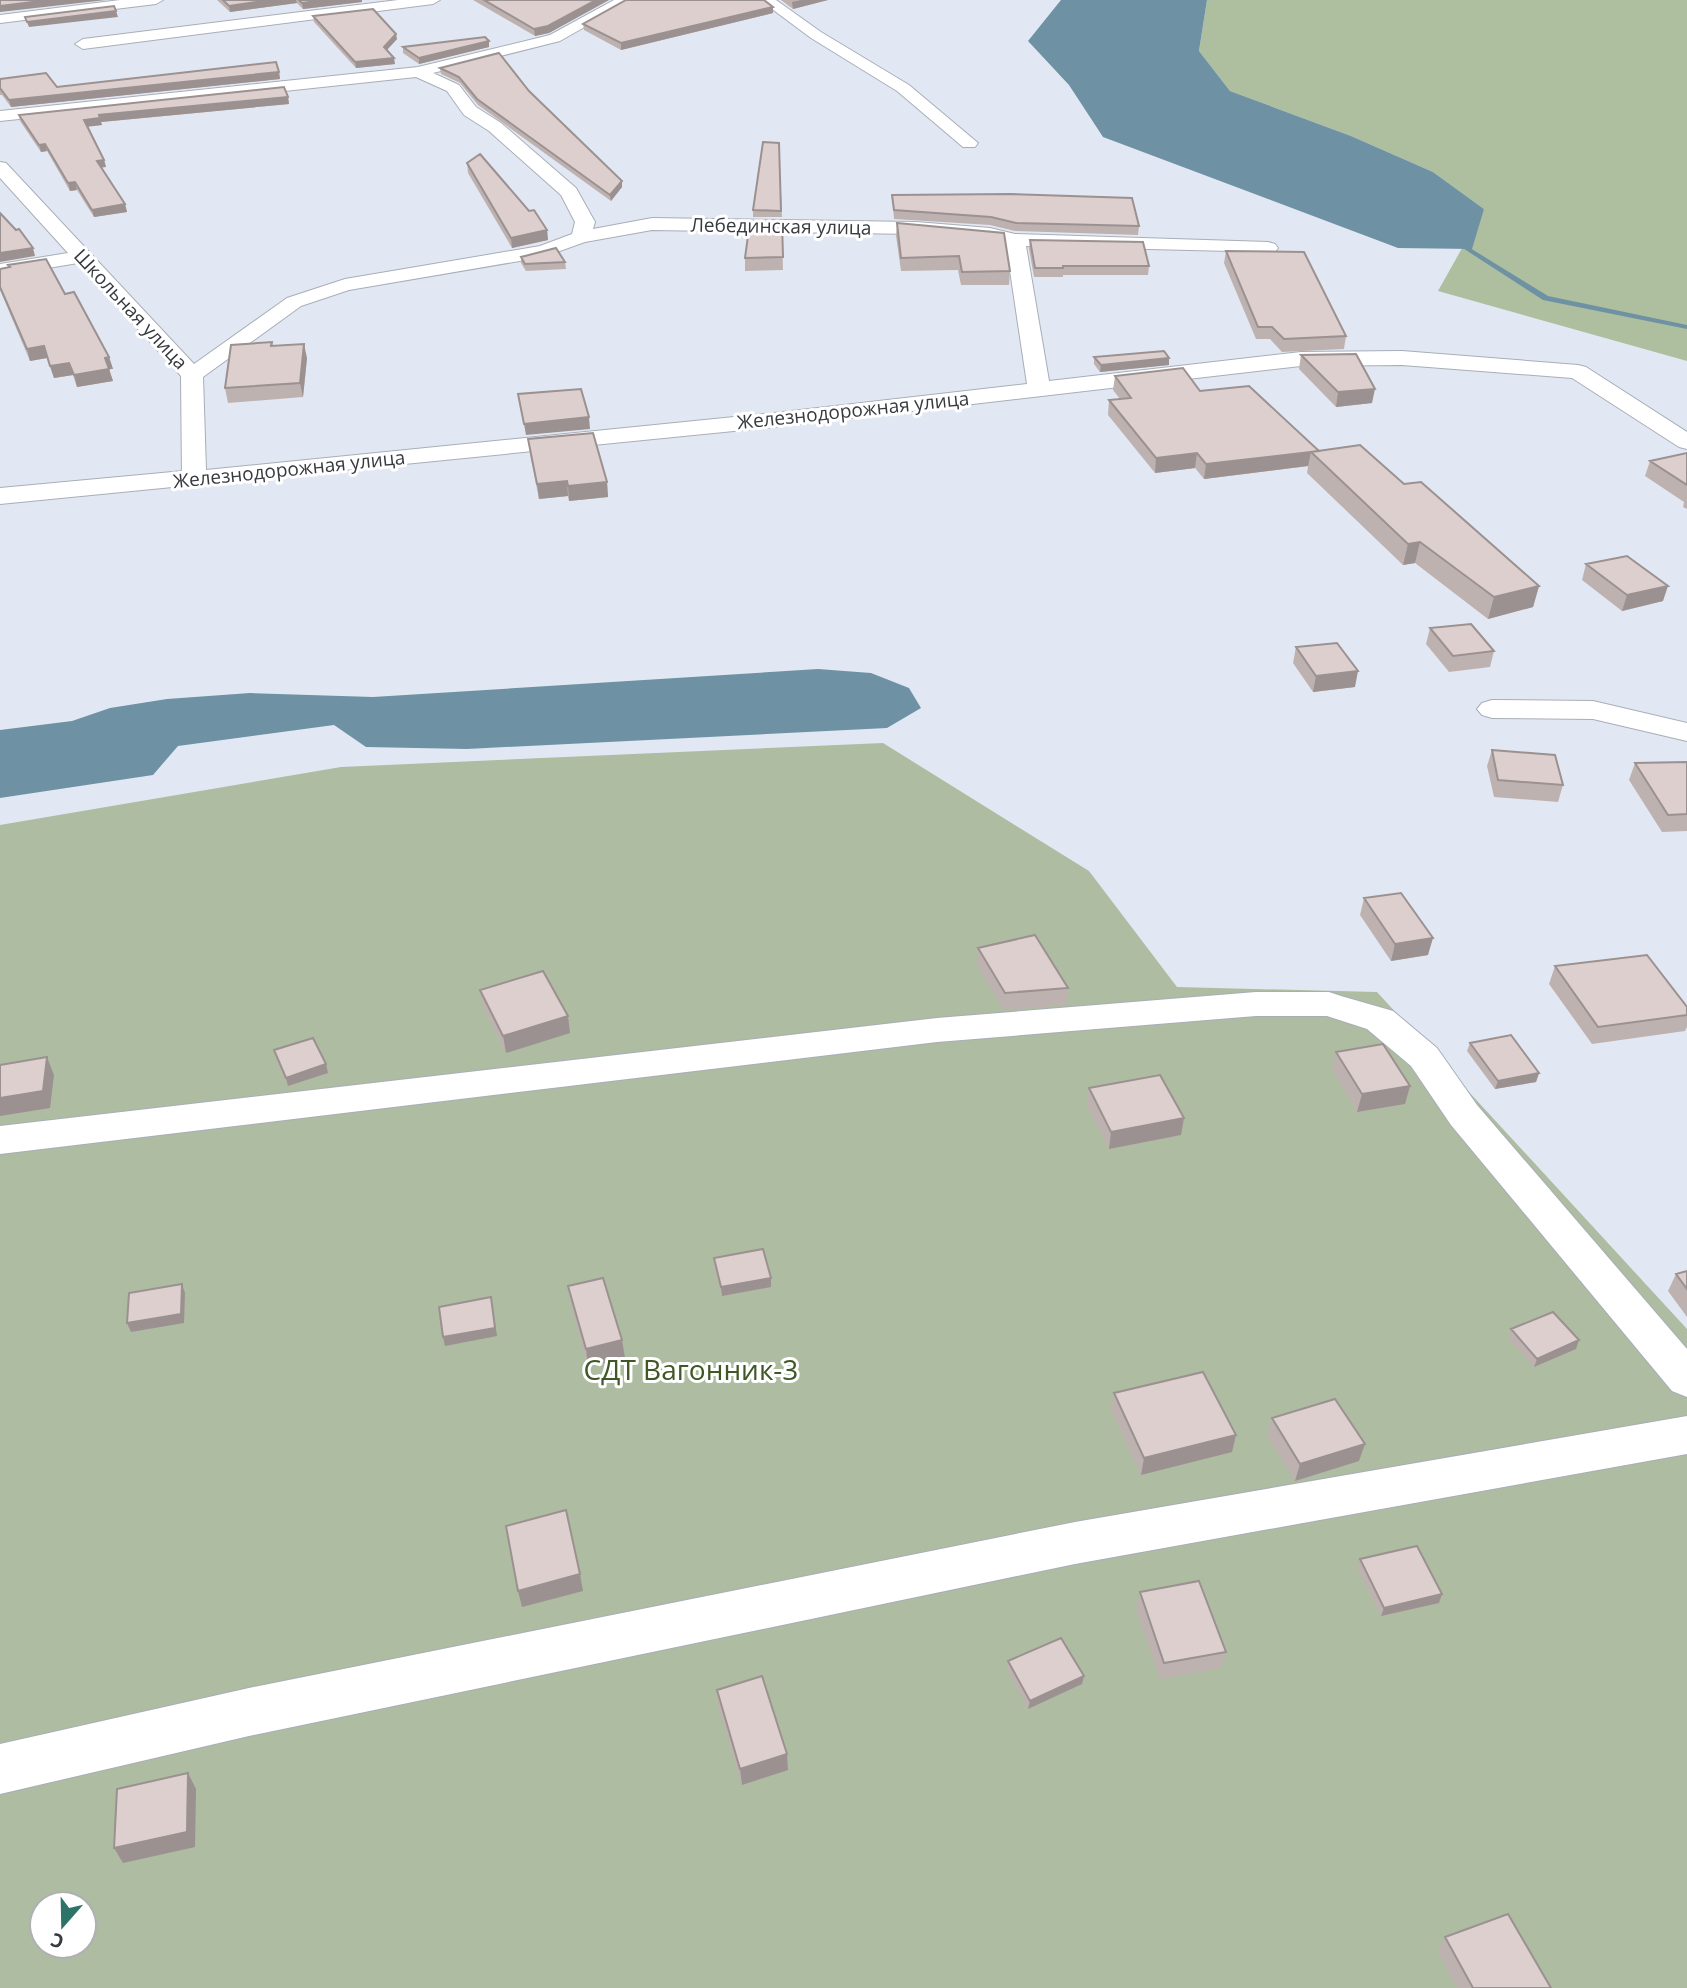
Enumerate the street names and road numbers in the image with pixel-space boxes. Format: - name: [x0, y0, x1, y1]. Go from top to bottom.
- street label: Лебединская улица: [690, 211, 872, 241]
- street label: Школьная улица: [68, 243, 194, 375]
- street label: Железнодорожная улица: [736, 385, 970, 435]
- street label: Железнодорожная улица: [172, 444, 406, 494]

